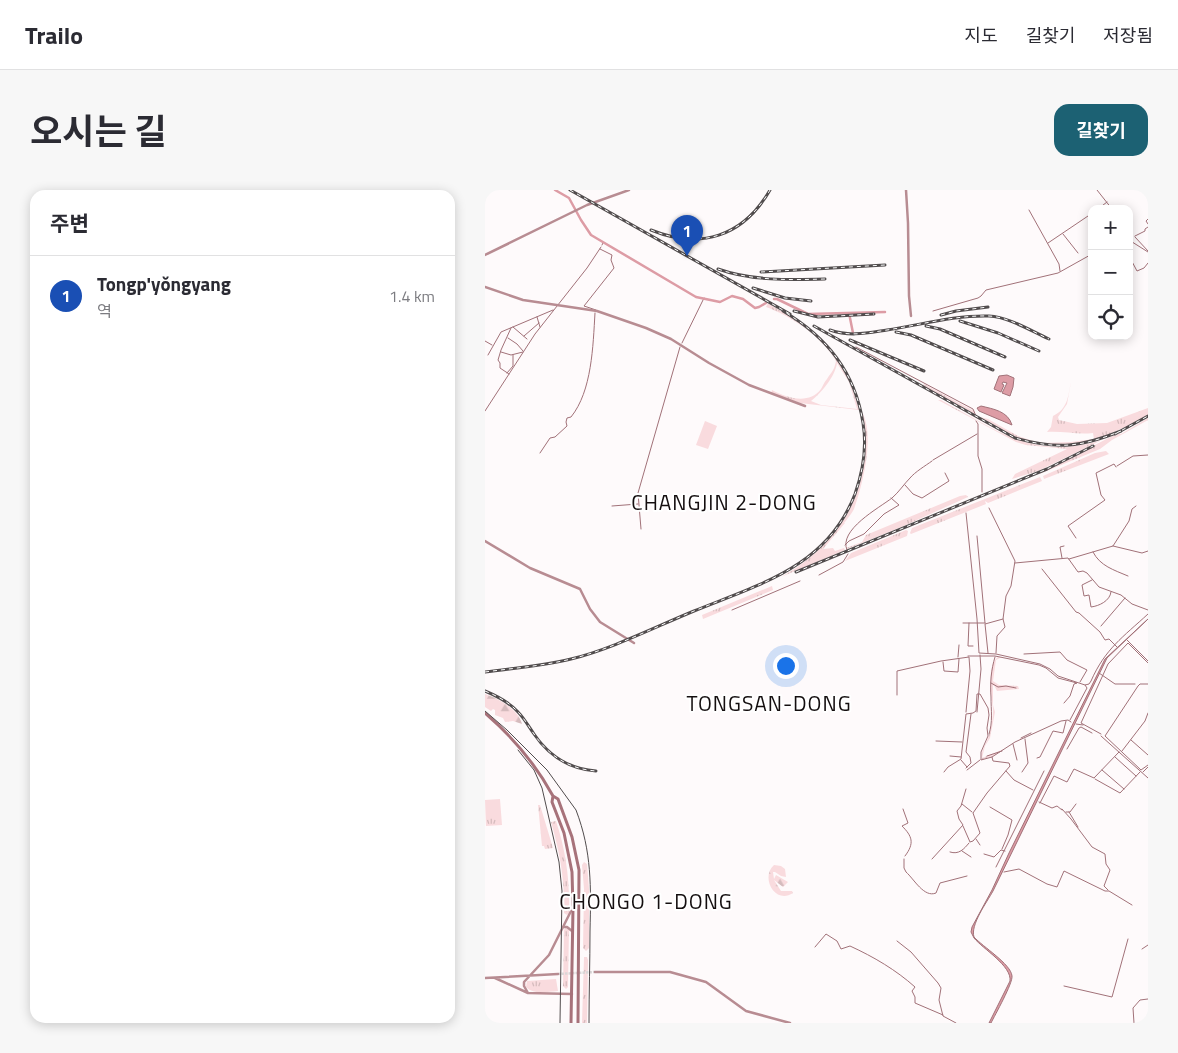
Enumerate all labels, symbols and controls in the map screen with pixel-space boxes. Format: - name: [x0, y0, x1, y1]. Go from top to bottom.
- text: Trailo: [25, 17, 83, 53]
- text: 지도: [965, 22, 998, 49]
- text: 길찾기: [1026, 22, 1075, 49]
- text: 저장됨: [1103, 22, 1153, 49]
- text: 오시는 길: [30, 104, 167, 158]
- button: 길찾기: [1054, 104, 1148, 156]
- map controls: [1088, 205, 1133, 340]
- button: +: [1088, 205, 1133, 250]
- text: 주변: [50, 207, 89, 239]
- pin: 1: [671, 215, 703, 256]
- button: −: [1088, 250, 1133, 295]
- text: Tongp'yŏngyang: [97, 269, 231, 298]
- text: 1: [62, 284, 70, 308]
- text: 1.4 km: [389, 284, 435, 308]
- button: locate: [1088, 295, 1133, 340]
- text: 역: [97, 299, 112, 323]
- district label: CHANGJIN 2-DONG: [631, 486, 817, 518]
- your location: [773, 653, 799, 679]
- district label: TONGSAN-DONG: [686, 687, 852, 719]
- district label: CHONGO 1-DONG: [559, 885, 733, 917]

